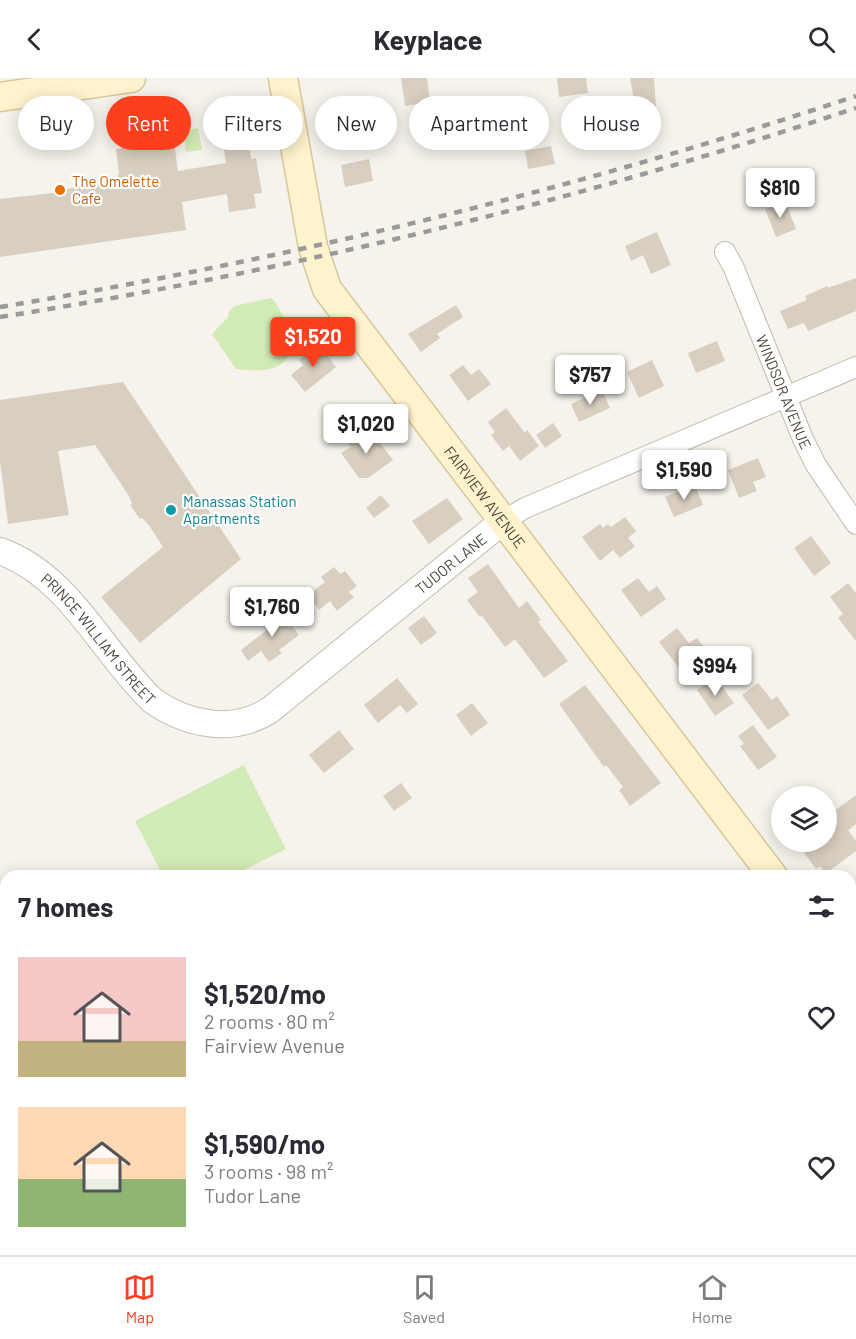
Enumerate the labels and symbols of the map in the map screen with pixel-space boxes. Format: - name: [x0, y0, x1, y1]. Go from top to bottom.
- pin: $810: [744, 168, 816, 219]
- place label: The Omelette Cafe: [72, 172, 159, 207]
- marker: The Omelette Cafe: [53, 183, 67, 197]
- pin: $1,520: [264, 317, 362, 368]
- street label: WINDSOR AVENUE: [753, 332, 816, 452]
- pin: $757: [554, 355, 626, 406]
- pin: $1,020: [317, 404, 415, 455]
- street label: FAIRVIEW AVENUE: [441, 442, 529, 551]
- pin: $1,590: [635, 450, 733, 501]
- place label: Manassas Station Apartments: [183, 492, 297, 527]
- marker: Manassas Station Apartments: [164, 503, 178, 517]
- street label: TUDOR LANE: [411, 529, 490, 598]
- street label: PRINCE WILLIAM STREET: [38, 569, 160, 708]
- pin: $1,760: [223, 587, 321, 638]
- pin: $994: [679, 646, 751, 697]

